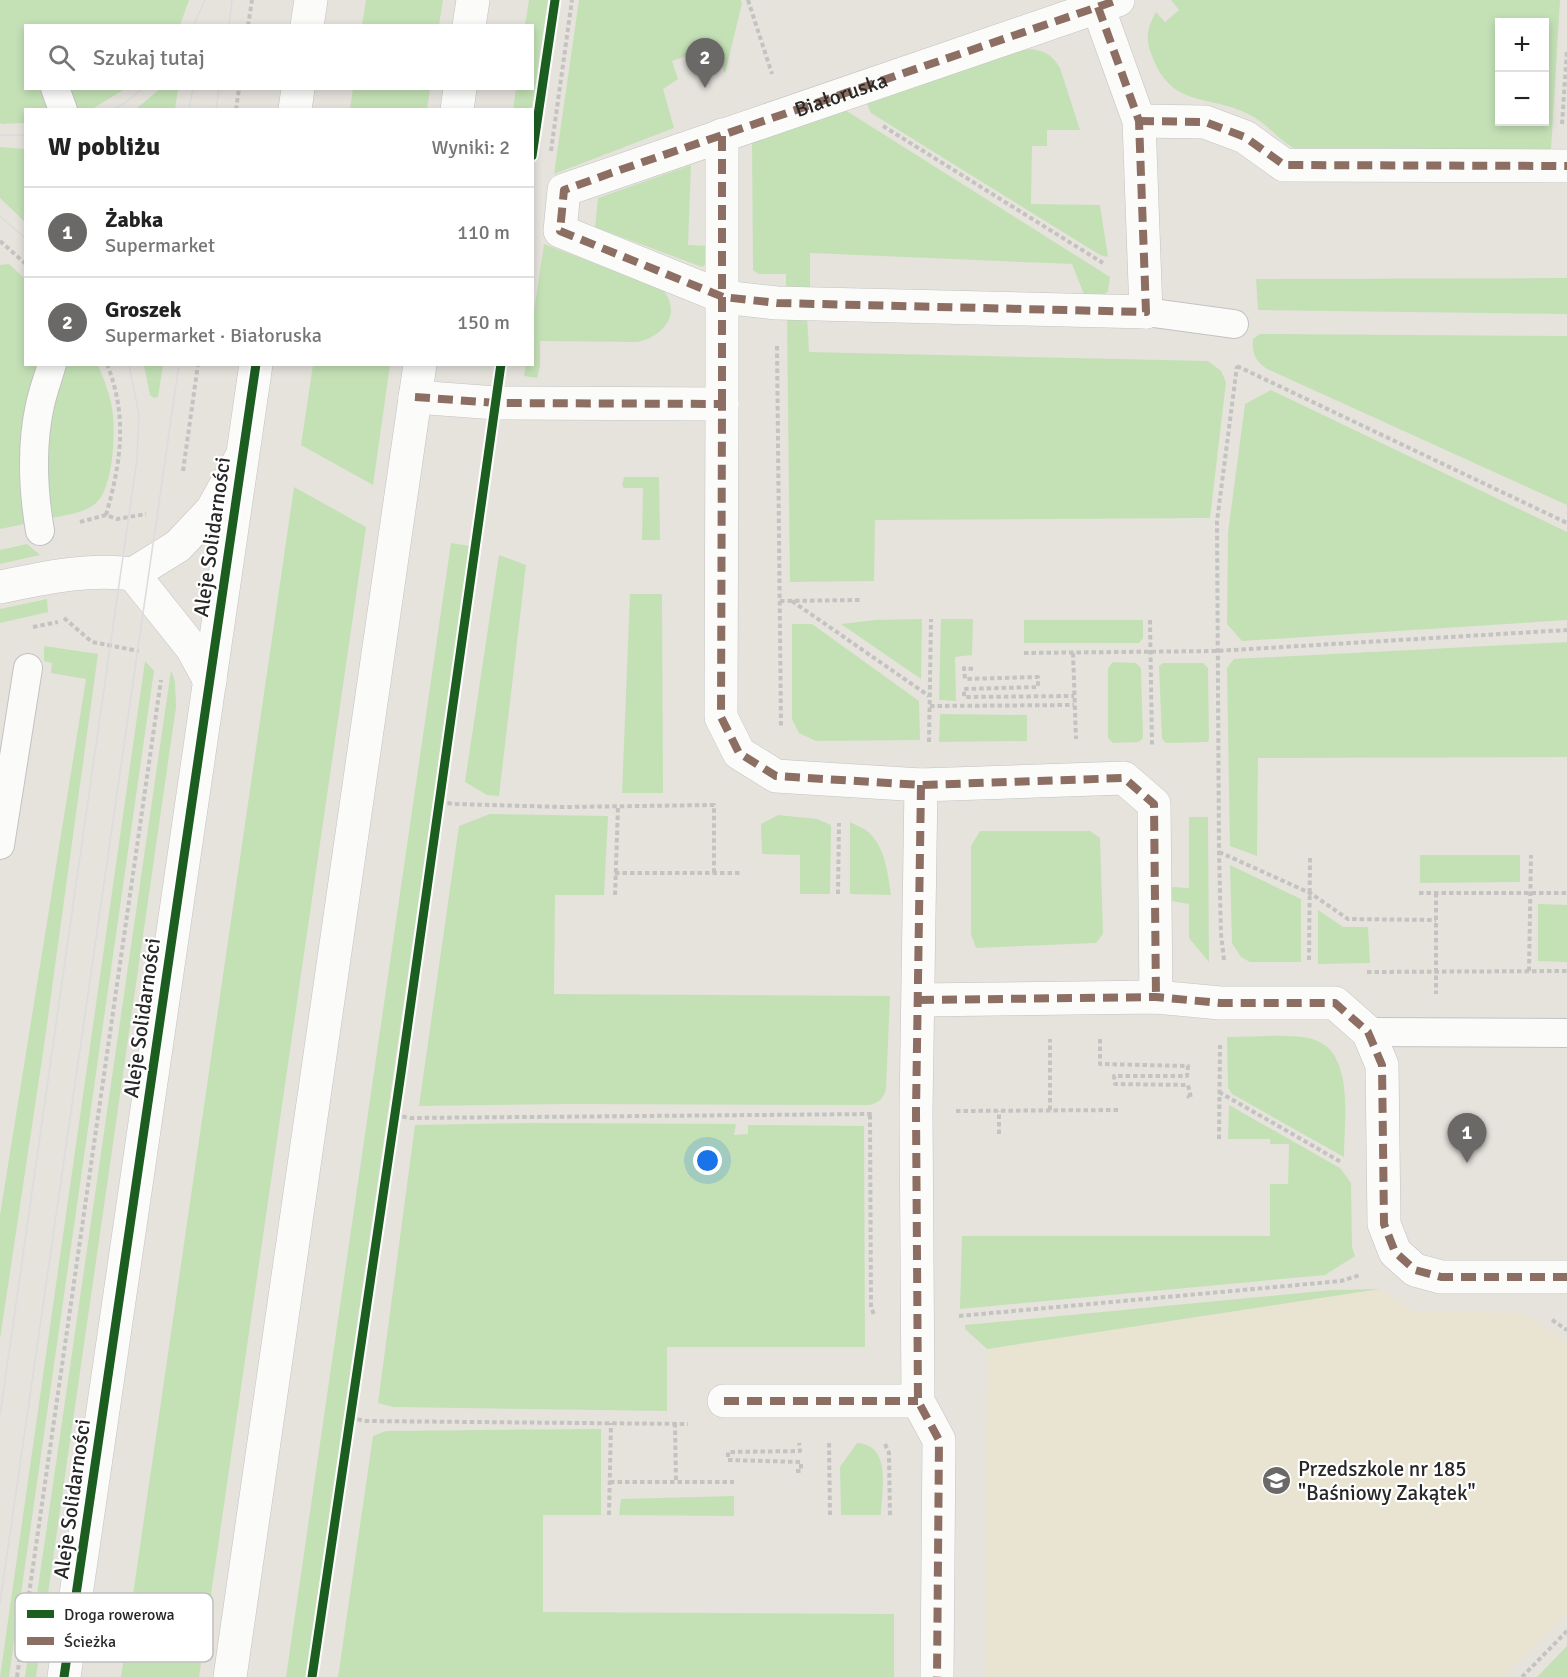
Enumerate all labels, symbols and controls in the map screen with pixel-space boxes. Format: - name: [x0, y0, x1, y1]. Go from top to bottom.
- map controls: [1495, 18, 1549, 126]
- button: +: [1495, 18, 1549, 72]
- search box: [24, 24, 534, 90]
- pin: 2: [686, 38, 724, 88]
- icon: search: [45, 41, 78, 74]
- text: Szukaj tutaj: [93, 44, 205, 71]
- street label: Białoruska: [791, 67, 891, 123]
- button: −: [1495, 72, 1549, 126]
- text: W pobliżu: [48, 131, 160, 163]
- text: Wyniki: 2: [431, 135, 510, 160]
- text: Żabka: [105, 206, 163, 233]
- text: 1: [62, 220, 73, 245]
- text: 110 m: [457, 220, 510, 245]
- text: Supermarket: [105, 233, 215, 258]
- text: Groszek: [105, 296, 181, 323]
- text: 2: [62, 310, 73, 335]
- text: 150 m: [457, 310, 510, 335]
- text: Supermarket · Białoruska: [105, 323, 322, 348]
- street label: Aleje Solidarności: [188, 455, 236, 619]
- street label: Aleje Solidarności: [118, 936, 166, 1100]
- pin: 1: [1448, 1114, 1486, 1163]
- your location: [693, 1146, 722, 1175]
- street label: Aleje Solidarności: [48, 1417, 96, 1581]
- place label: Przedszkole nr 185 "Baśniowy Zakątek": [1298, 1456, 1476, 1506]
- school or university icon: Przedszkole nr 185 "Baśniowy Zakątek": [1261, 1465, 1293, 1497]
- legend: [15, 1593, 213, 1662]
- text: Droga rowerowa: [64, 1605, 175, 1625]
- text: Ścieżka: [64, 1632, 116, 1652]

